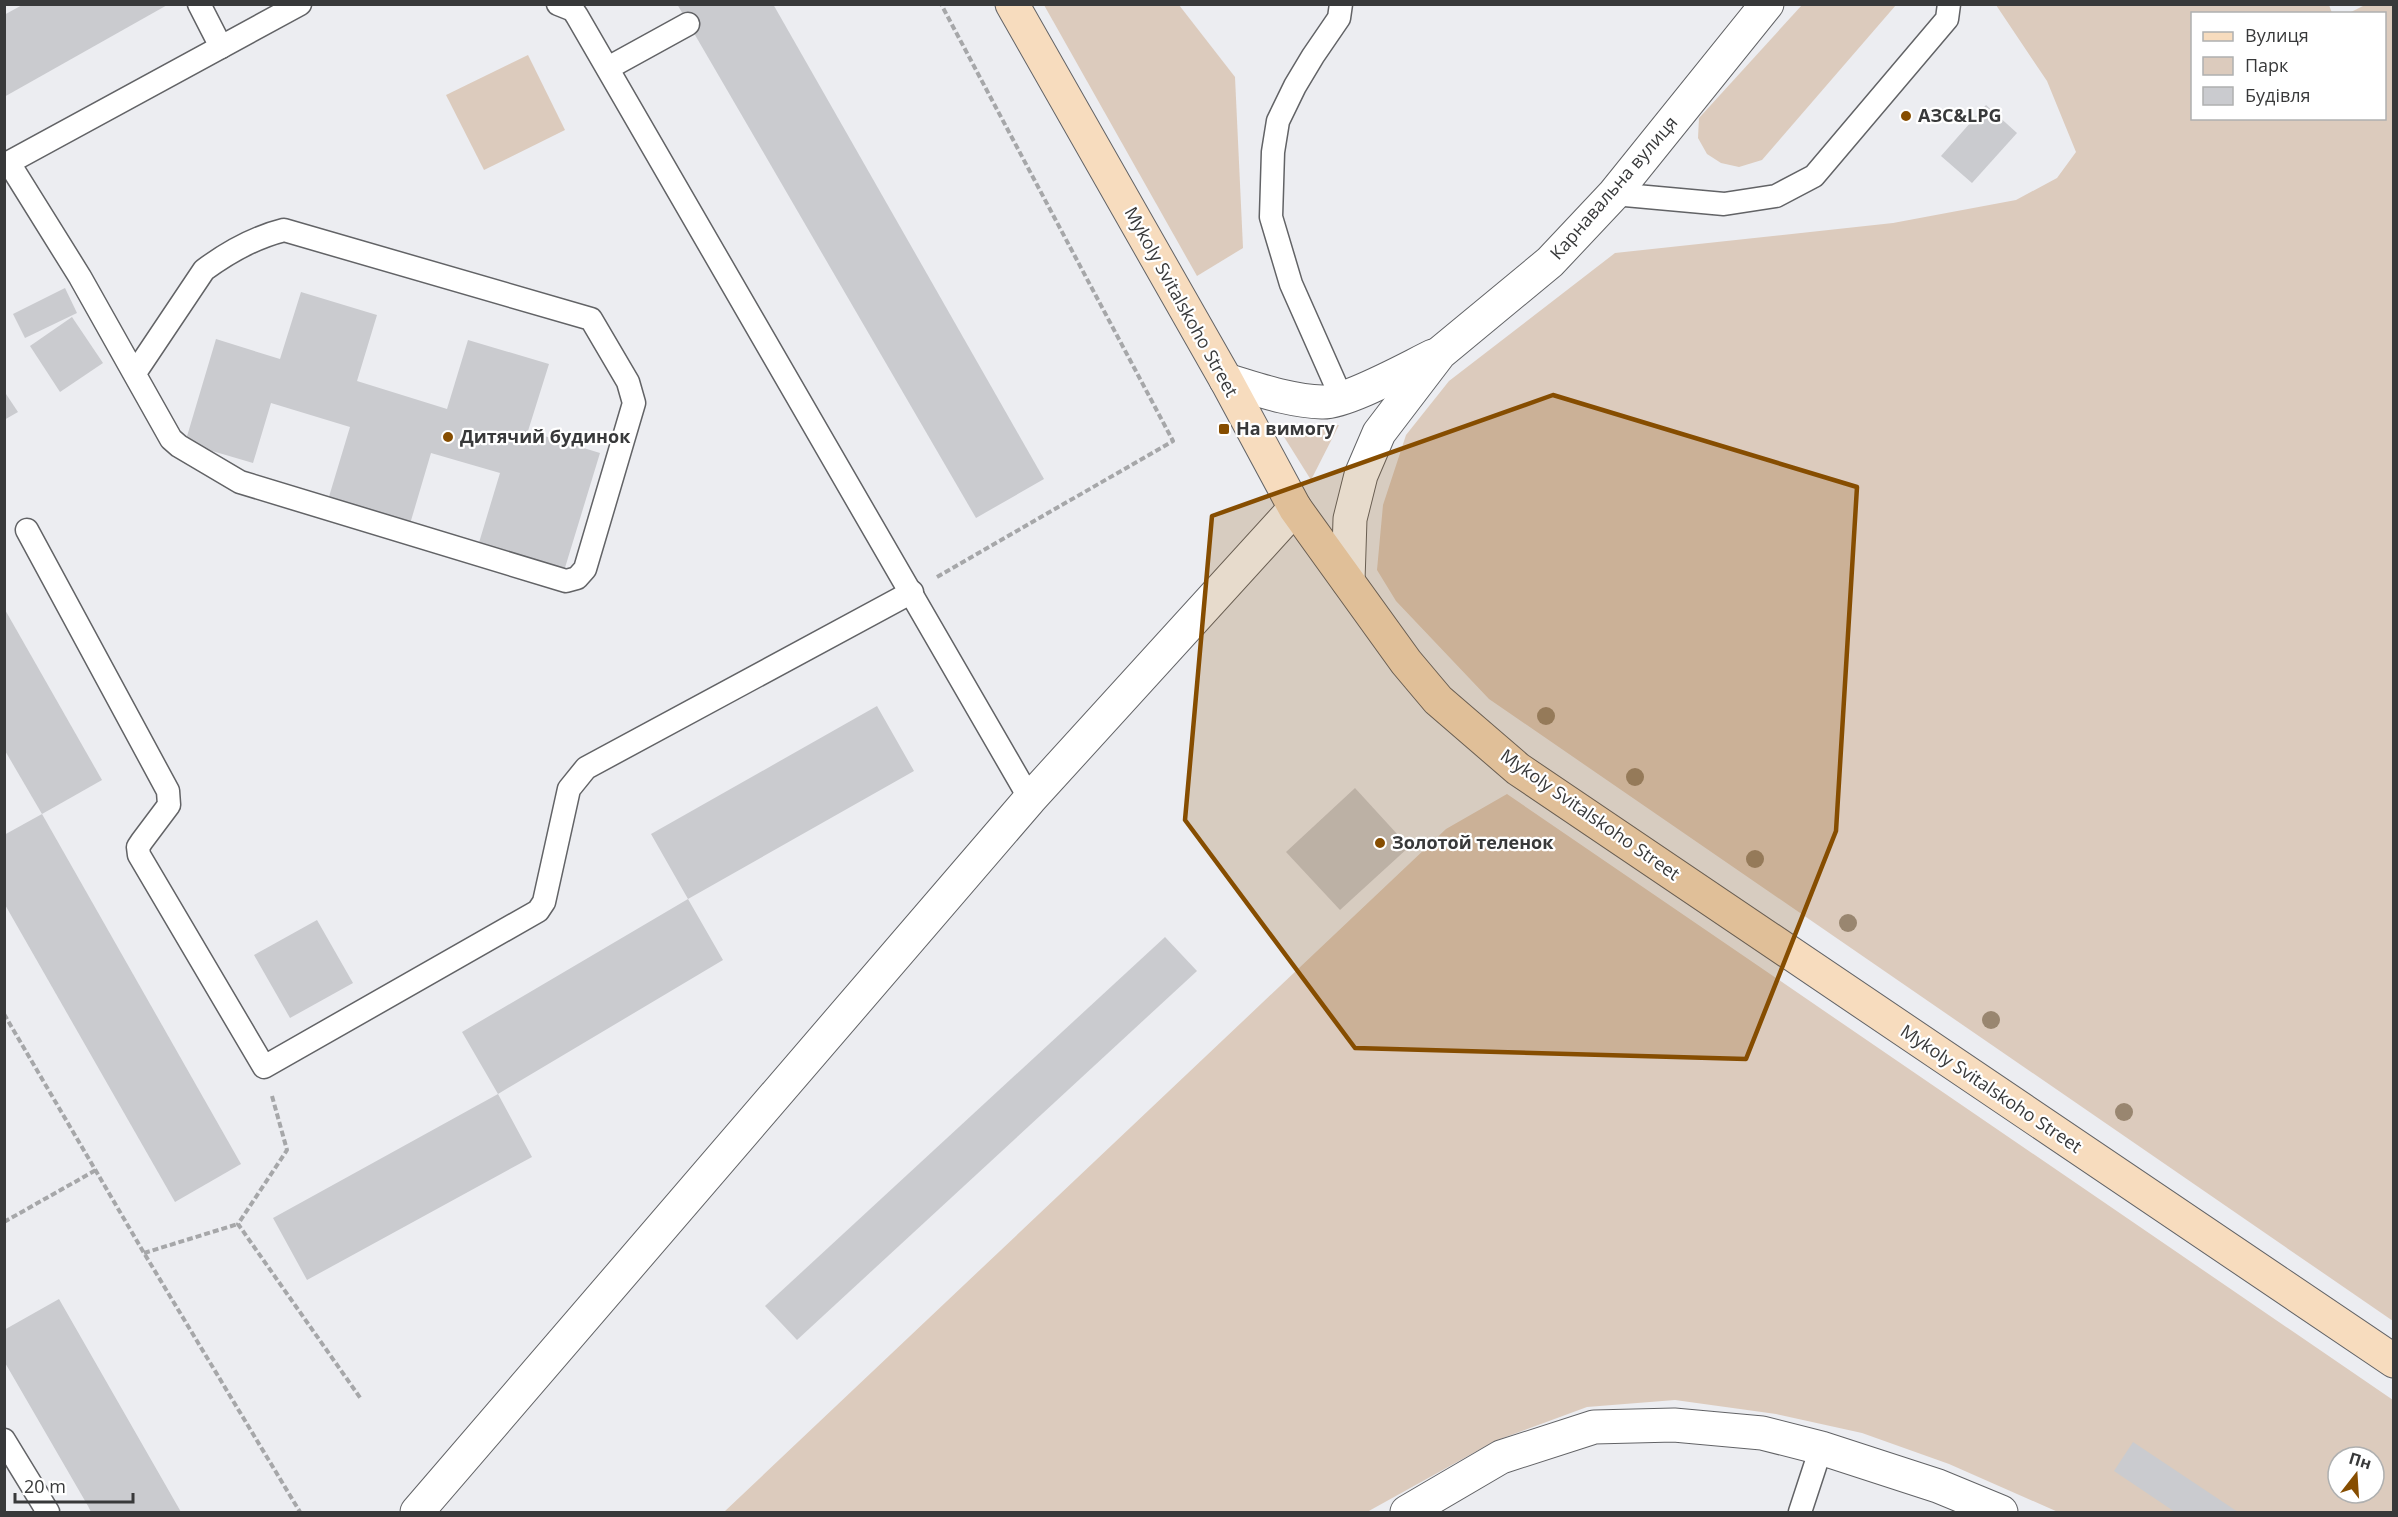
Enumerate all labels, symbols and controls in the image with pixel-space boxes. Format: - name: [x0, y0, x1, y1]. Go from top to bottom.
- legend: [2191, 12, 2386, 120]
- text: Вулиця: [2245, 23, 2309, 47]
- text: Парк: [2245, 53, 2289, 77]
- text: Будівля: [2245, 83, 2311, 107]
- place label: АЗС&LPG: [1918, 103, 2002, 127]
- marker: АЗС&LPG: [1899, 109, 1913, 123]
- street label: Карнавальна вулиця: [1544, 110, 1682, 264]
- street label: Mykoly Svitalskoho Street: [1120, 202, 1244, 401]
- place label: На вимогу: [1236, 416, 1336, 440]
- marker: На вимогу: [1217, 422, 1231, 436]
- place label: Дитячий будинок: [460, 424, 631, 448]
- marker: Дитячий будинок: [441, 430, 455, 444]
- street label: Mykoly Svitalskoho Street: [1496, 743, 1685, 885]
- place label: Золотой теленок: [1392, 830, 1554, 854]
- marker: Золотой теленок: [1373, 836, 1387, 850]
- street label: Mykoly Svitalskoho Street: [1896, 1018, 2087, 1158]
- north arrow: [2326, 1445, 2386, 1505]
- text: Пн: [2346, 1447, 2374, 1474]
- scale bar: [15, 1466, 134, 1504]
- text: 20 m: [24, 1474, 66, 1498]

